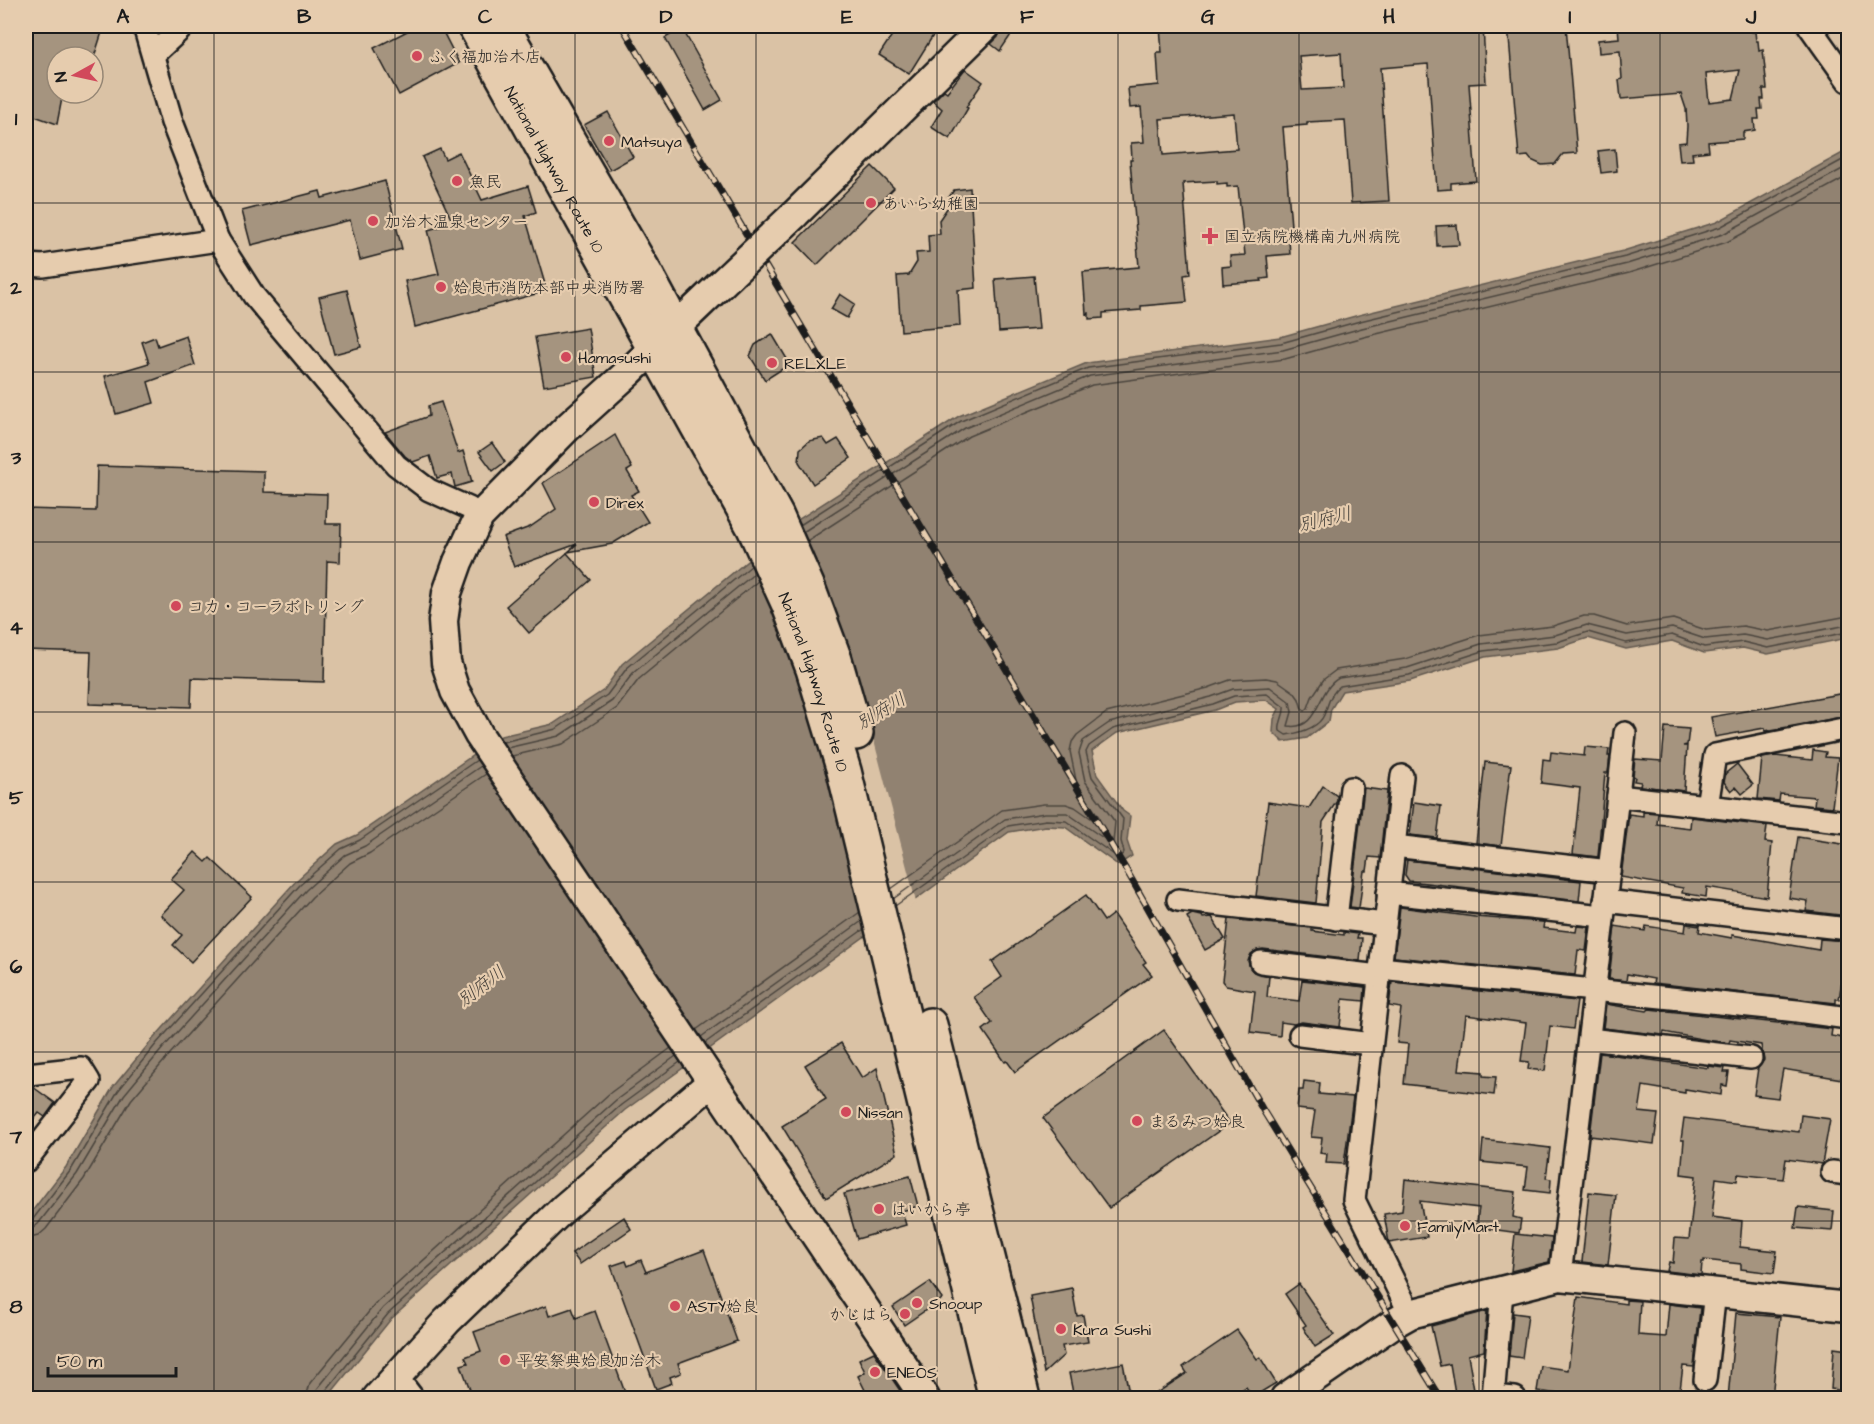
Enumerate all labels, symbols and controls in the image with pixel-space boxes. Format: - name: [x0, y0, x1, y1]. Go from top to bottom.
- text: A: [117, 3, 130, 31]
- text: B: [297, 3, 312, 31]
- text: C: [478, 3, 493, 31]
- text: D: [660, 3, 673, 31]
- text: E: [841, 3, 853, 31]
- text: F: [1020, 3, 1035, 31]
- text: G: [1201, 3, 1215, 31]
- text: H: [1383, 3, 1395, 31]
- text: I: [1568, 3, 1572, 31]
- text: J: [1745, 3, 1757, 31]
- north arrow: [45, 45, 105, 105]
- place label: ふく福加治木店: [429, 46, 541, 68]
- marker: ふく福加治木店: [410, 49, 424, 63]
- text: N: [50, 70, 73, 83]
- street label: National Highway Route 10: [499, 82, 609, 257]
- text: 1: [15, 105, 18, 133]
- place label: Matsuya: [621, 131, 682, 154]
- marker: Matsuya: [602, 134, 616, 148]
- place label: 魚民: [469, 171, 501, 193]
- marker: 魚民: [450, 174, 464, 188]
- place label: あいら幼稚園: [883, 193, 979, 215]
- marker: あいら幼稚園: [864, 196, 878, 210]
- place label: 加治木温泉センター: [385, 211, 528, 233]
- marker: 加治木温泉センター: [366, 214, 380, 228]
- place label: 国立病院機構南九州病院: [1224, 226, 1400, 248]
- marker: 国立病院機構南九州病院: [1201, 227, 1219, 245]
- text: 2: [9, 274, 22, 302]
- place label: 姶良市消防本部中央消防署: [453, 277, 645, 299]
- marker: 姶良市消防本部中央消防署: [434, 280, 448, 294]
- place label: Hamasushi: [578, 347, 652, 369]
- marker: Hamasushi: [559, 350, 573, 364]
- place label: RELXLE: [784, 353, 847, 375]
- marker: RELXLE: [765, 356, 779, 370]
- text: 3: [10, 444, 22, 472]
- place label: Direx: [606, 492, 644, 514]
- marker: Direx: [587, 495, 601, 509]
- water label: 別府川: [1296, 501, 1354, 538]
- street label: National Highway Route 10: [773, 589, 854, 775]
- place label: コカ・コーラボトリング: [188, 596, 364, 618]
- marker: コカ・コーラボトリング: [169, 599, 183, 613]
- text: 4: [9, 614, 23, 642]
- water label: 別府川: [852, 687, 911, 736]
- text: 5: [9, 784, 24, 812]
- text: 6: [10, 953, 23, 981]
- water label: 別府川: [452, 960, 510, 1013]
- place label: Nissan: [858, 1102, 903, 1124]
- marker: Nissan: [839, 1105, 853, 1119]
- place label: まるみつ姶良: [1149, 1111, 1245, 1133]
- marker: まるみつ姶良: [1130, 1114, 1144, 1128]
- text: 7: [9, 1123, 23, 1151]
- place label: はいから亭: [891, 1199, 971, 1221]
- marker: はいから亭: [872, 1202, 886, 1216]
- place label: FamilyMart: [1417, 1216, 1500, 1239]
- marker: FamilyMart: [1398, 1219, 1412, 1233]
- text: 8: [10, 1293, 23, 1321]
- place label: Snooup: [929, 1293, 982, 1315]
- place label: ASTY姶良: [687, 1296, 758, 1318]
- marker: Snooup: [910, 1296, 924, 1310]
- marker: ASTY姶良: [668, 1299, 682, 1313]
- place label: かじはら: [829, 1304, 893, 1326]
- marker: かじはら: [898, 1307, 912, 1321]
- place label: Kura Sushi: [1073, 1319, 1152, 1341]
- marker: Kura Sushi: [1054, 1322, 1068, 1336]
- scale bar: [48, 1340, 176, 1378]
- text: 50 m: [57, 1349, 102, 1374]
- place label: 平安祭典姶良加治木: [517, 1350, 661, 1372]
- marker: 平安祭典姶良加治木: [498, 1353, 512, 1367]
- place label: ENEOS: [887, 1362, 937, 1384]
- marker: ENEOS: [868, 1365, 882, 1379]

